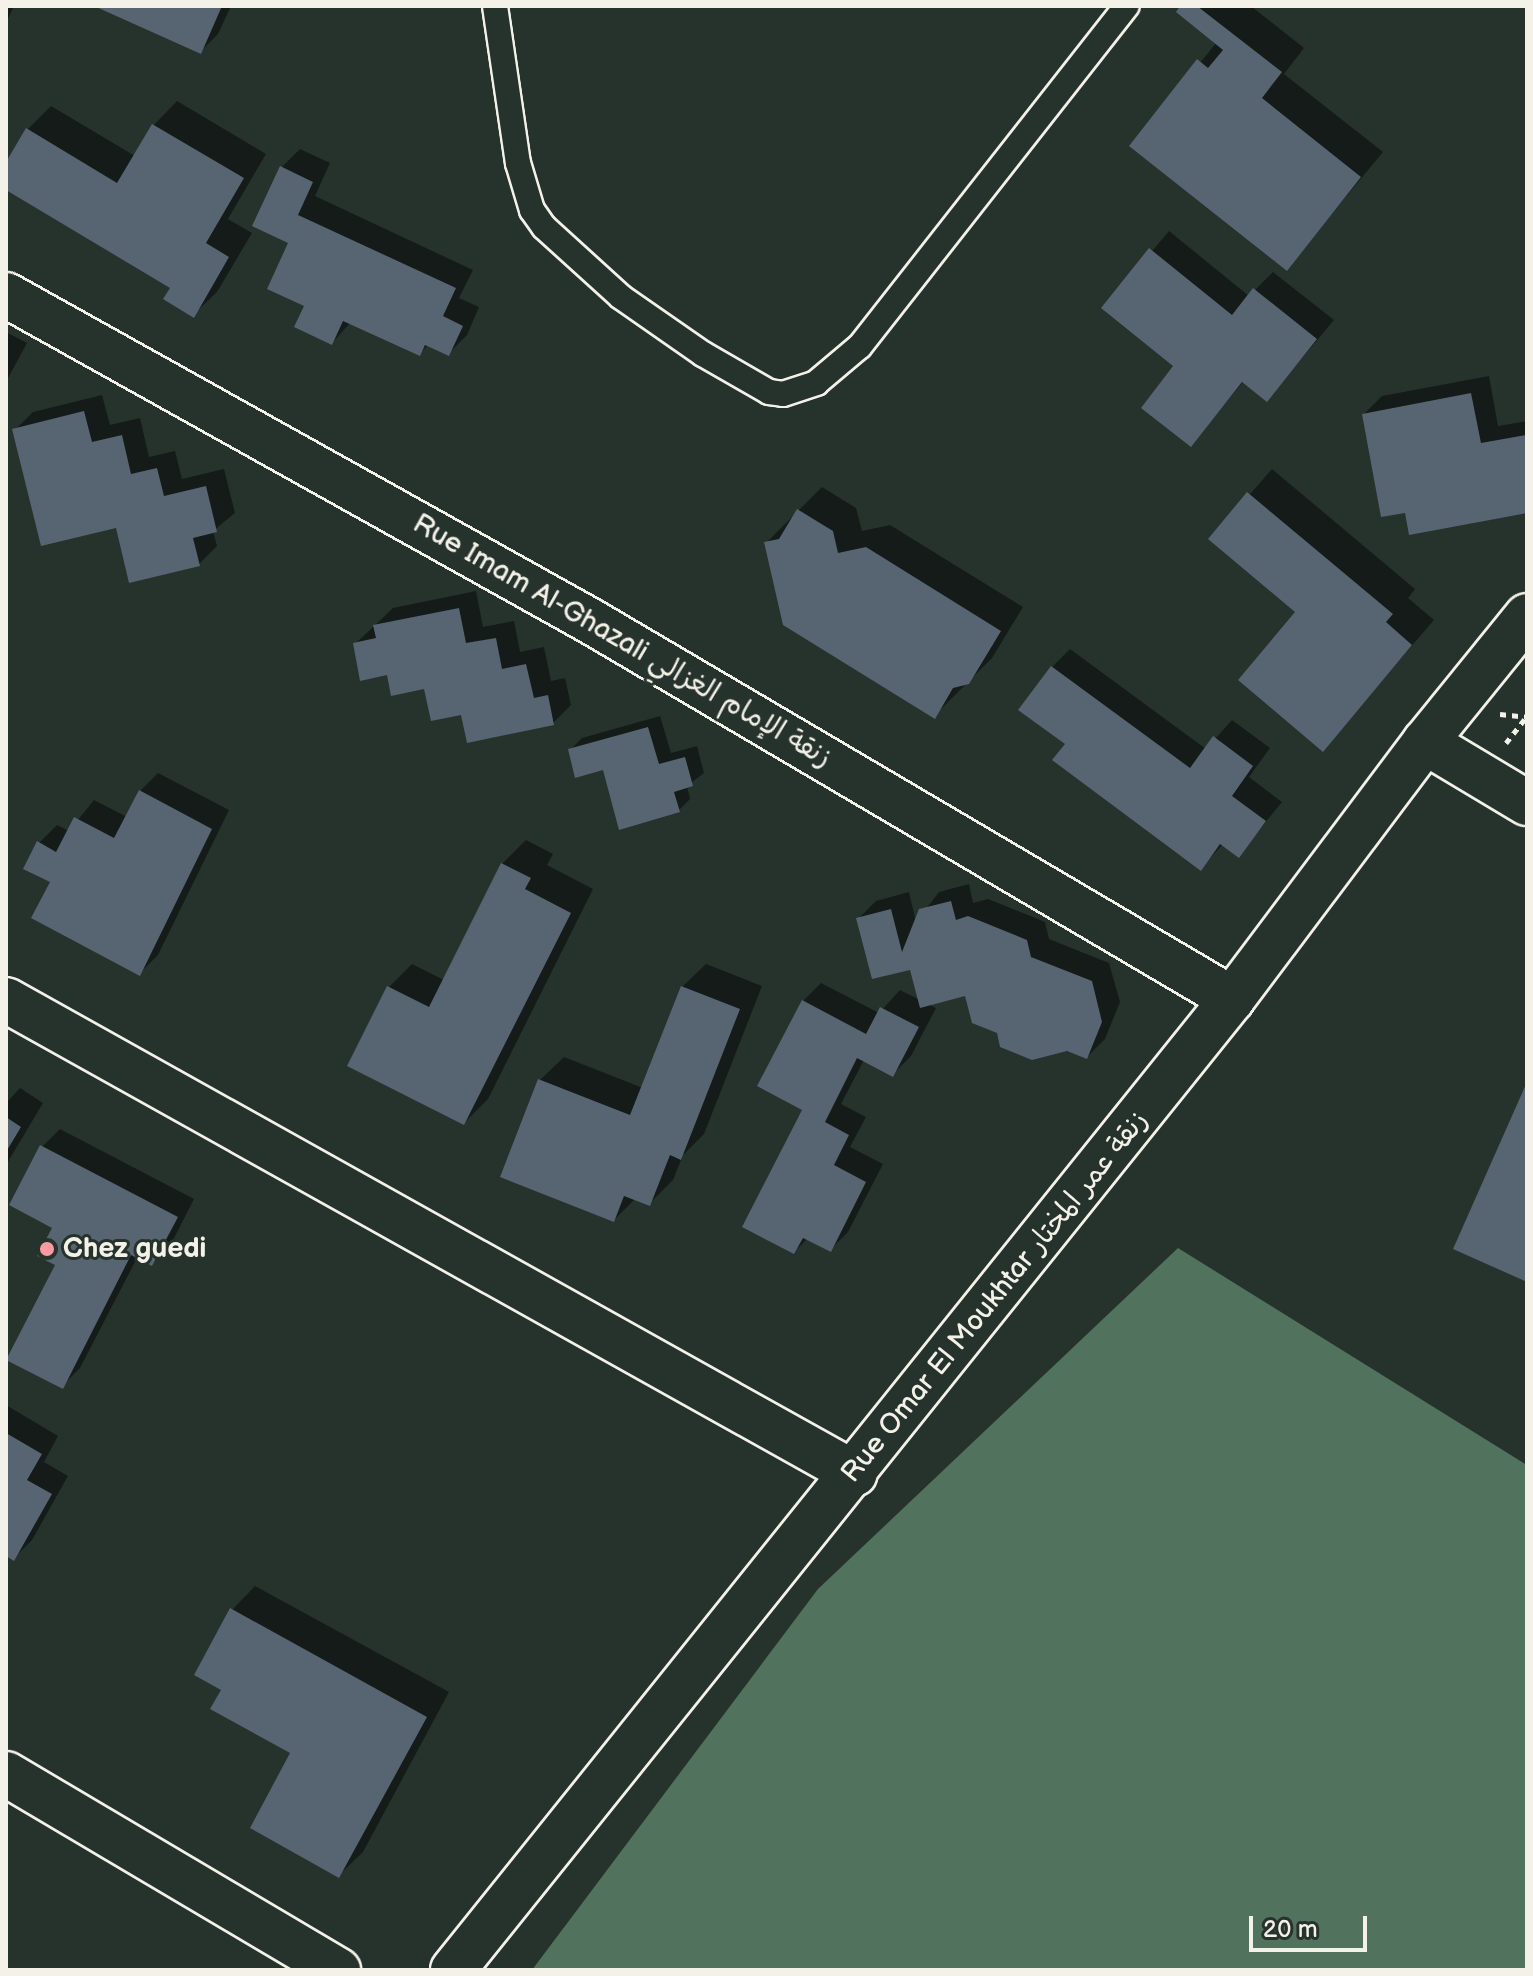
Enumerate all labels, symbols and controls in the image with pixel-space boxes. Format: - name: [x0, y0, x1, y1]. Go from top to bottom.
- street label: Rue Imam Al-Ghazali زنقة الإمام الغزالي: [407, 507, 837, 775]
- street label: Rue Omar El Moukhtar زنقة عمر المختار: [835, 1104, 1155, 1490]
- place label: Chez guedi: [63, 1232, 206, 1266]
- marker: Chez guedi: [38, 1240, 56, 1258]
- scale bar: [1253, 1900, 1371, 1950]
- text: 20 m: [1263, 1915, 1318, 1944]

